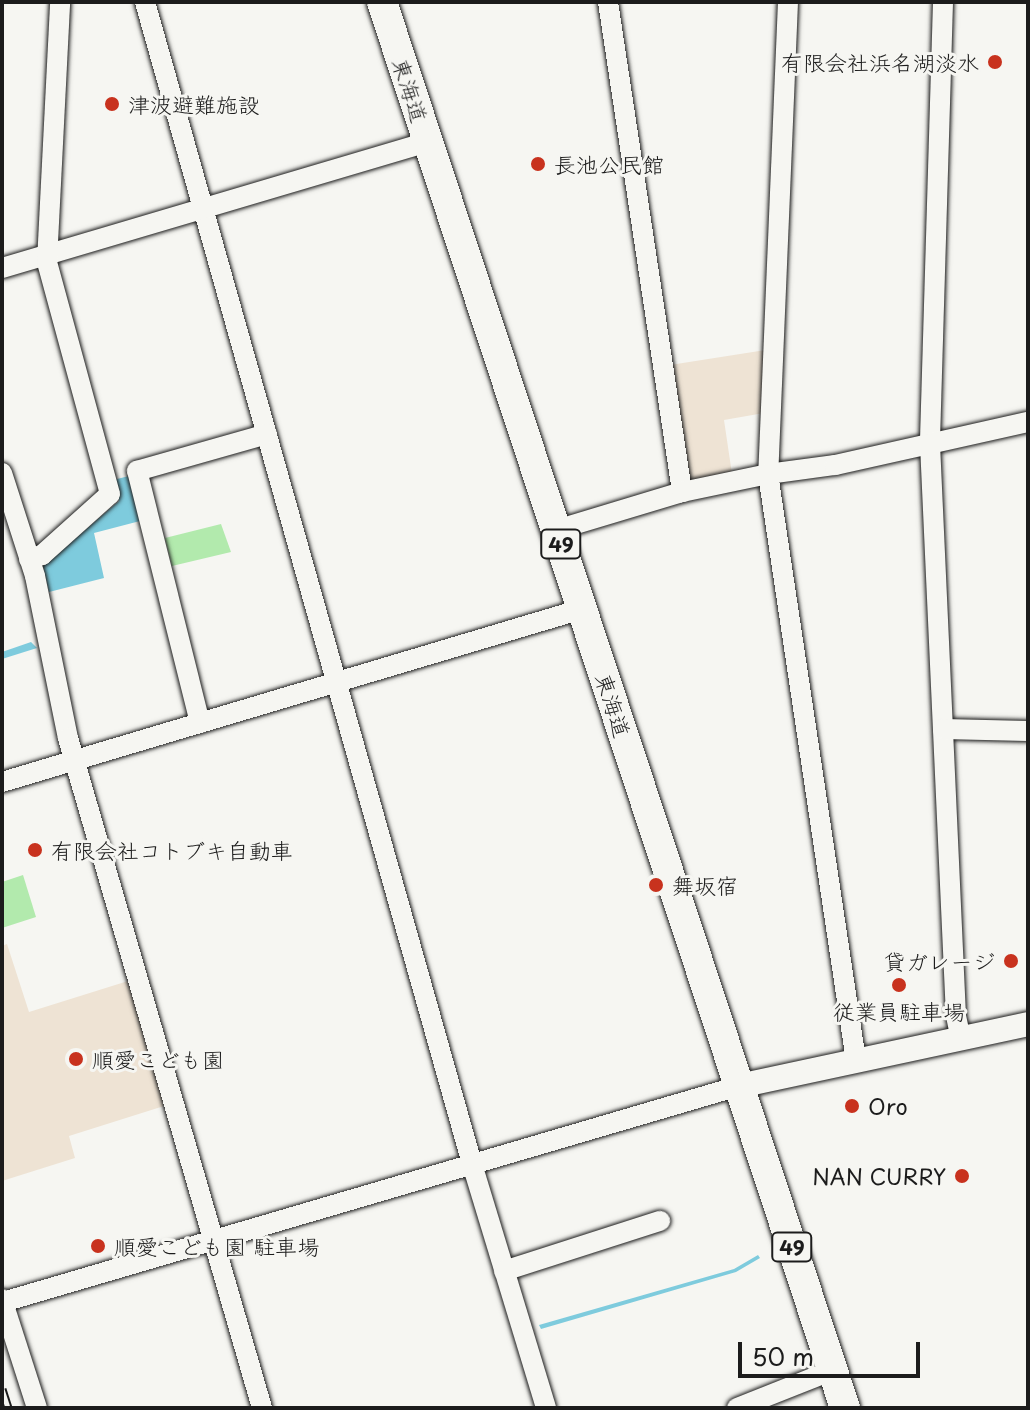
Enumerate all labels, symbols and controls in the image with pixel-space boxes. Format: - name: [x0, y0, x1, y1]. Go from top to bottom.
- place label: 有限会社浜名湖淡水: [781, 49, 979, 75]
- marker: 有限会社浜名湖淡水: [986, 53, 1004, 71]
- street label: 東海道: [388, 55, 434, 125]
- place label: 津波避難施設: [128, 91, 260, 117]
- marker: 津波避難施設: [103, 95, 121, 113]
- place label: 長池公民館: [554, 151, 664, 177]
- marker: 長池公民館: [529, 155, 547, 173]
- road number: 49: [539, 528, 583, 560]
- street label: 東海道: [591, 670, 637, 740]
- place label: 有限会社コトブキ自動車: [51, 837, 293, 863]
- marker: 有限会社コトブキ自動車: [26, 841, 44, 859]
- place label: 舞坂宿: [672, 872, 738, 898]
- marker: 舞坂宿: [647, 876, 665, 894]
- place label: 貸ガレージ: [884, 948, 995, 974]
- marker: 貸ガレージ: [1002, 952, 1020, 970]
- marker: 従業員駐車場: [890, 976, 908, 994]
- place label: 従業員駐車場: [833, 998, 965, 1024]
- place label: 順愛こども園: [92, 1046, 224, 1072]
- marker: 順愛こども園: [67, 1050, 85, 1068]
- place label: Oro: [868, 1093, 908, 1119]
- marker: Oro: [843, 1097, 861, 1115]
- place label: NAN CURRY: [811, 1163, 946, 1189]
- marker: NAN CURRY: [953, 1167, 971, 1185]
- road number: 49: [770, 1231, 814, 1263]
- place label: 順愛こども園 駐車場: [114, 1233, 319, 1259]
- marker: 順愛こども園 駐車場: [89, 1237, 107, 1255]
- scale bar: [742, 1326, 924, 1376]
- text: 50 m: [752, 1338, 814, 1374]

